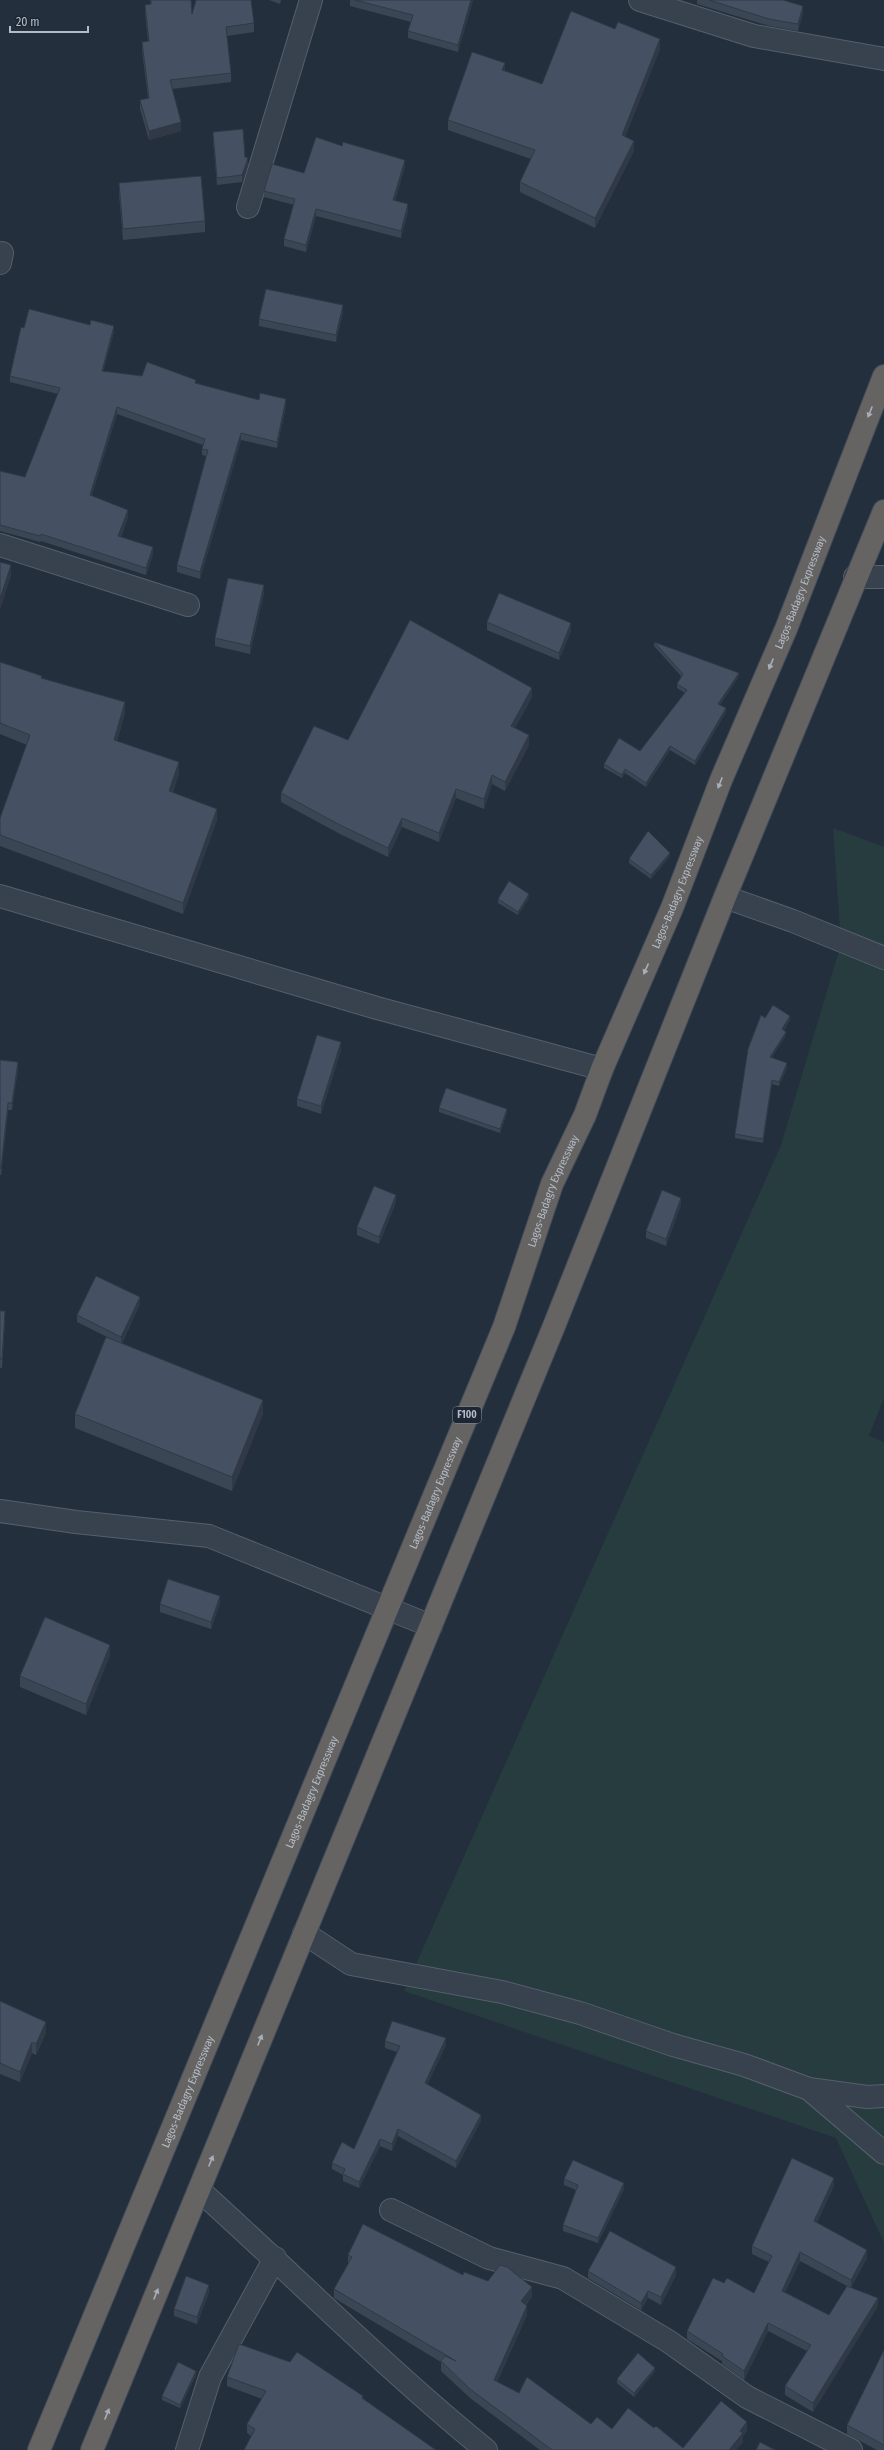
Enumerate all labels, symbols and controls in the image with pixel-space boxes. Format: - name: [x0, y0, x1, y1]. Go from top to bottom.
- scale bar: [10, 8, 88, 34]
- text: 20 m: [16, 15, 40, 29]
- one-way arrow: [866, 407, 872, 419]
- street label: Lagos-Badagry Expressway: [772, 534, 828, 651]
- one-way arrow: [768, 658, 774, 669]
- one-way arrow: [716, 777, 722, 789]
- street label: Lagos-Badagry Expressway: [649, 834, 705, 950]
- one-way arrow: [643, 963, 649, 974]
- street label: Lagos-Badagry Expressway: [525, 1133, 581, 1249]
- road number: F100: [453, 1407, 481, 1423]
- street label: Lagos-Badagry Expressway: [406, 1435, 464, 1551]
- street label: Lagos-Badagry Expressway: [282, 1734, 340, 1850]
- street label: Lagos-Badagry Expressway: [158, 2034, 216, 2149]
- one-way arrow: [257, 2035, 263, 2046]
- one-way arrow: [208, 2155, 214, 2166]
- one-way arrow: [154, 2287, 160, 2299]
- one-way arrow: [104, 2408, 110, 2420]

